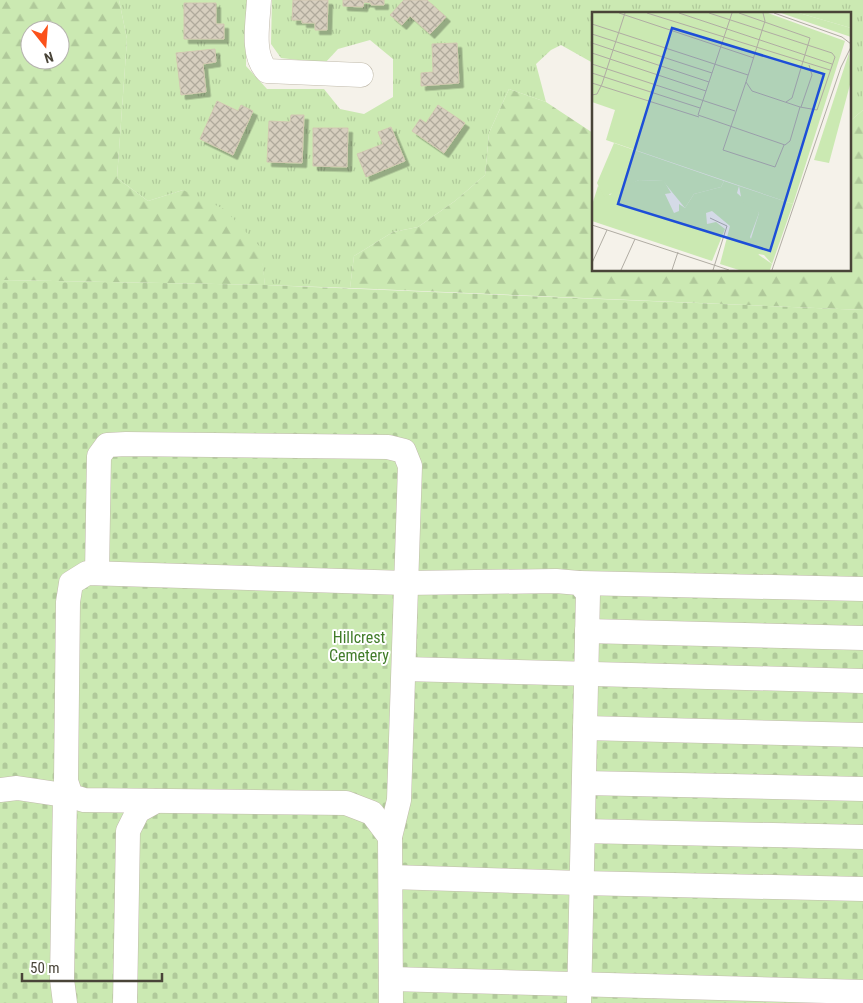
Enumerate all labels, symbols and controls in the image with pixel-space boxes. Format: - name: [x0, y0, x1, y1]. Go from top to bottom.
- inset map: [592, 12, 850, 271]
- north arrow: [20, 20, 70, 70]
- text: N: [42, 49, 55, 66]
- park label: Hillcrest Cemetery: [329, 628, 389, 665]
- scale bar: [22, 950, 162, 982]
- text: 50 m: [30, 959, 60, 977]

